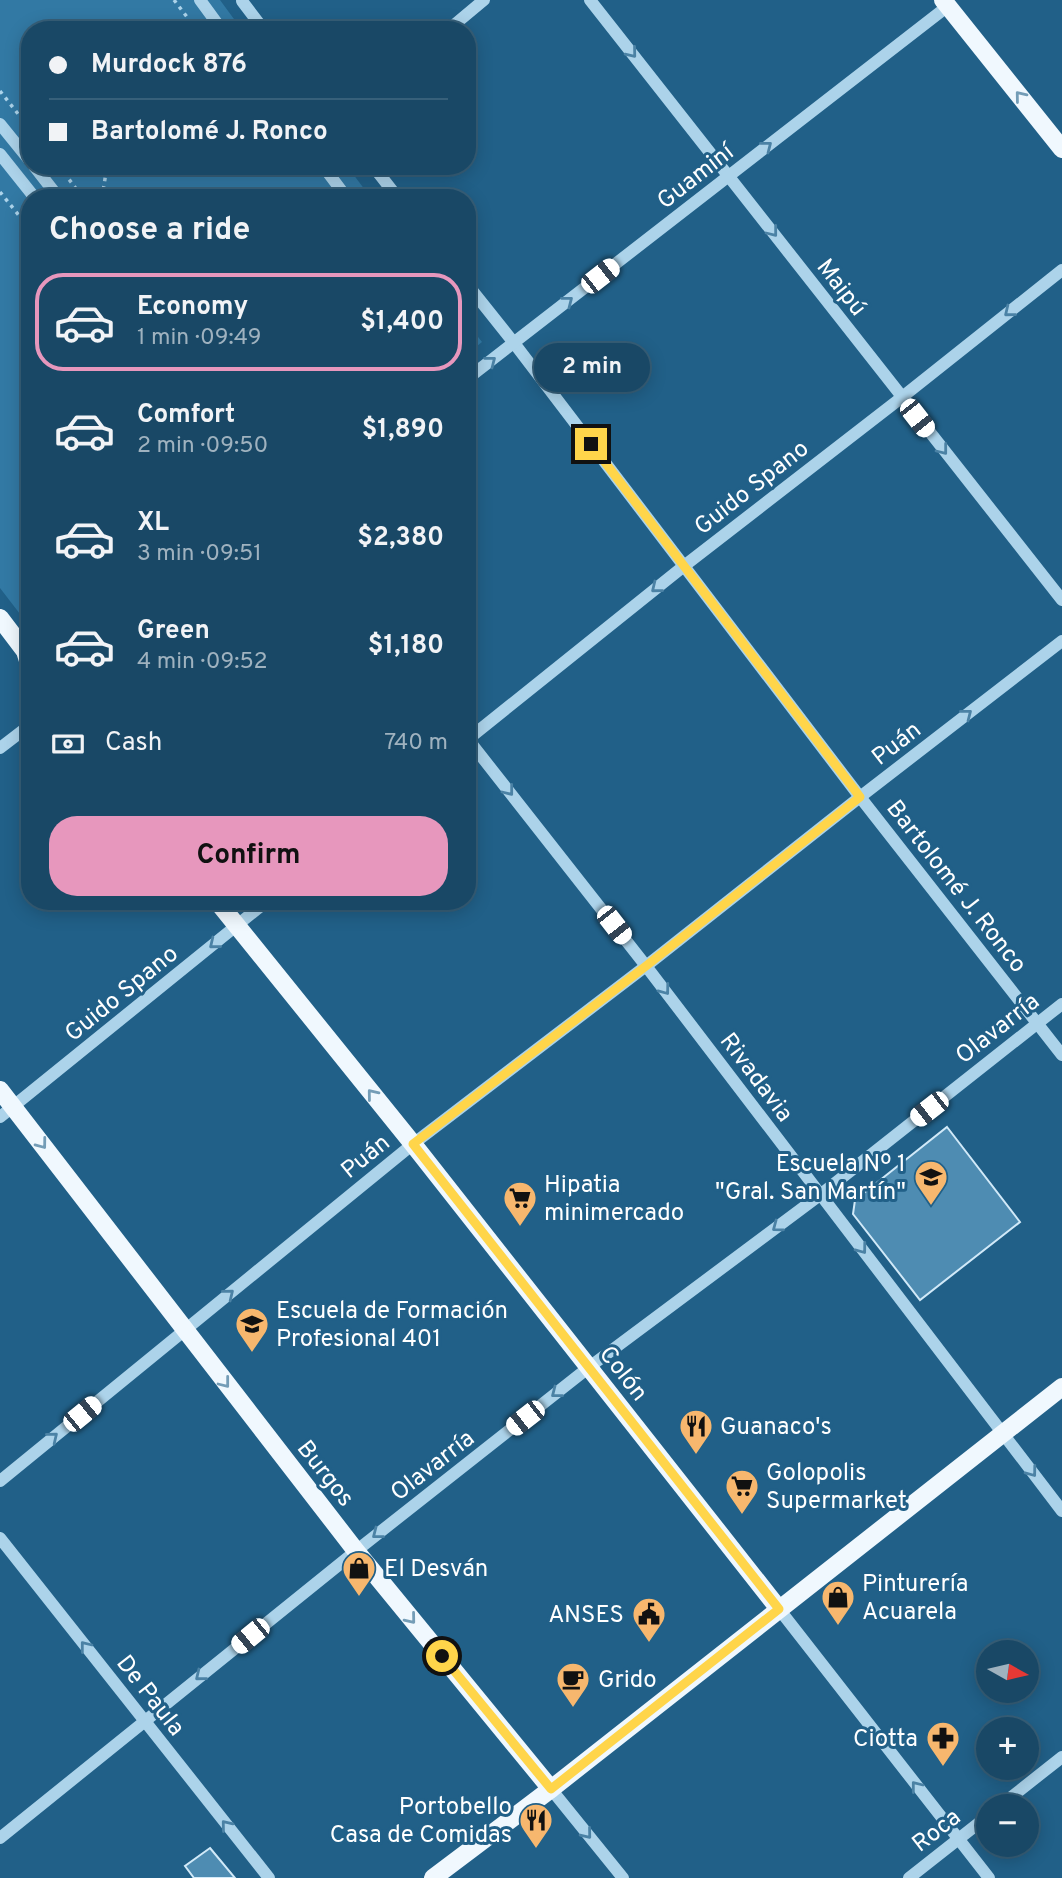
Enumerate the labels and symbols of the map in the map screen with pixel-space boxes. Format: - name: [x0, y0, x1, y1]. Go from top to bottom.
- one-way arrow: [624, 46, 637, 58]
- one-way arrow: [1015, 91, 1028, 104]
- street label: Guaminí: [652, 137, 742, 217]
- one-way arrow: [760, 142, 772, 155]
- one-way arrow: [765, 224, 778, 237]
- street label: Maipú: [809, 254, 872, 323]
- car: [577, 255, 624, 297]
- one-way arrow: [561, 296, 573, 309]
- one-way arrow: [1004, 304, 1016, 317]
- callout: 2 min: [533, 342, 649, 392]
- one-way arrow: [483, 356, 496, 369]
- car: [896, 395, 939, 441]
- route end: [575, 428, 607, 460]
- street label: Guido Spano: [689, 435, 815, 543]
- one-way arrow: [934, 443, 947, 455]
- one-way arrow: [651, 580, 663, 593]
- one-way arrow: [959, 710, 972, 723]
- street label: Puán: [867, 716, 928, 773]
- one-way arrow: [501, 784, 514, 796]
- street label: Bartolomé J. Ronco: [879, 795, 1032, 980]
- car: [593, 902, 636, 948]
- one-way arrow: [210, 936, 223, 948]
- street label: Guido Spano: [60, 940, 185, 1049]
- one-way arrow: [656, 982, 669, 995]
- street label: Olavarría: [950, 987, 1046, 1072]
- street label: Rivadavia: [712, 1028, 799, 1129]
- car: [906, 1088, 953, 1130]
- one-way arrow: [368, 1090, 381, 1102]
- street label: Puán: [336, 1129, 397, 1186]
- one-way arrow: [33, 1136, 46, 1149]
- place label: Escuela Nº 1 "Gral. San Martín": [715, 1150, 906, 1208]
- school or university icon: Escuela Nº 1 "Gral. San Martín": [912, 1158, 950, 1207]
- place label: Hipatia minimercado: [544, 1171, 684, 1229]
- supermarket icon: Hipatia minimercado: [501, 1179, 539, 1228]
- one-way arrow: [772, 1219, 785, 1232]
- one-way arrow: [853, 1241, 866, 1254]
- one-way arrow: [222, 1289, 234, 1302]
- place label: Escuela de Formación Profesional 401: [276, 1297, 508, 1355]
- school or university icon: Escuela de Formación Profesional 401: [233, 1305, 271, 1354]
- street label: Colón: [591, 1340, 653, 1408]
- one-way arrow: [217, 1375, 230, 1387]
- one-way arrow: [551, 1385, 564, 1398]
- car: [60, 1393, 105, 1435]
- car: [502, 1397, 549, 1439]
- restaurant icon: Guanaco's: [677, 1407, 715, 1456]
- place label: Guanaco's: [720, 1413, 832, 1443]
- street label: Olavarría: [385, 1424, 481, 1509]
- one-way arrow: [45, 1433, 57, 1446]
- street label: Burgos: [289, 1435, 360, 1513]
- place label: Golopolis Supermarket: [766, 1459, 907, 1517]
- one-way arrow: [1024, 1464, 1037, 1477]
- supermarket icon: Golopolis Supermarket: [723, 1467, 761, 1516]
- one-way arrow: [373, 1526, 385, 1539]
- shop icon: El Desván: [340, 1549, 378, 1598]
- place label: El Desván: [384, 1555, 488, 1585]
- place label: Pinturería Acuarela: [862, 1570, 968, 1628]
- shop icon: Pinturería Acuarela: [819, 1578, 857, 1627]
- public building icon: ANSES: [630, 1595, 668, 1644]
- place label: ANSES: [548, 1601, 624, 1631]
- one-way arrow: [403, 1611, 416, 1624]
- car: [228, 1615, 273, 1657]
- route start: [426, 1640, 458, 1672]
- north arrow: [976, 1640, 1040, 1703]
- one-way arrow: [81, 1642, 94, 1654]
- street label: De Paula: [109, 1650, 190, 1743]
- cafe icon: Grido: [554, 1660, 592, 1709]
- place label: Grido: [598, 1666, 657, 1696]
- one-way arrow: [195, 1668, 207, 1681]
- pharmacy icon: Ciotta: [924, 1719, 962, 1768]
- place label: Ciotta: [853, 1725, 918, 1755]
- one-way arrow: [912, 1781, 925, 1794]
- place label: Portobello Casa de Comidas: [330, 1793, 512, 1851]
- restaurant icon: Portobello Casa de Comidas: [517, 1801, 555, 1850]
- street label: Roca: [907, 1803, 968, 1860]
- one-way arrow: [222, 1820, 235, 1832]
- one-way arrow: [579, 1825, 591, 1838]

